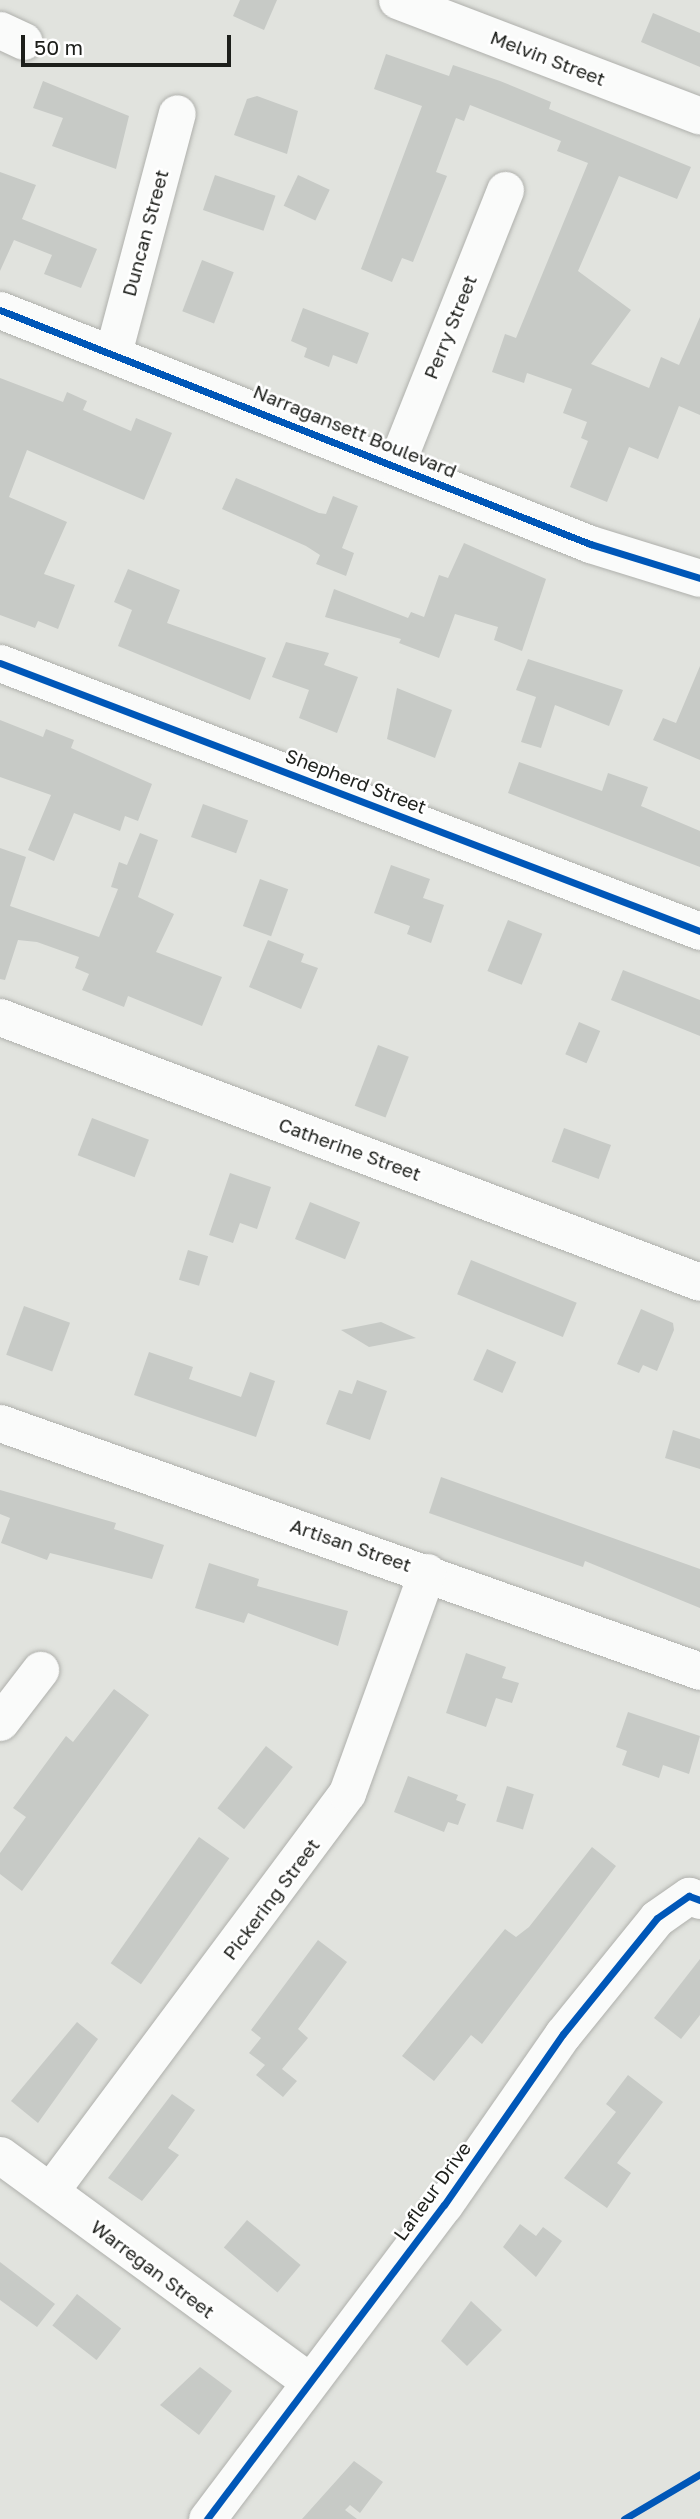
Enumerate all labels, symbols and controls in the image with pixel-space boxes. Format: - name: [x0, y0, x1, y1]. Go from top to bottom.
- scale bar: [24, 21, 234, 65]
- street label: Melvin Street: [487, 26, 609, 90]
- text: 50 m: [34, 34, 83, 60]
- street label: Duncan Street: [117, 167, 173, 299]
- street label: Perry Street: [419, 272, 481, 382]
- street label: Narragansett Boulevard: [250, 380, 460, 482]
- street label: Shepherd Street: [282, 744, 430, 818]
- street label: Catherine Street: [276, 1113, 424, 1185]
- street label: Artisan Street: [287, 1514, 415, 1576]
- street label: Pickering Street: [218, 1834, 324, 1964]
- street label: Lafleur Drive: [389, 2137, 475, 2245]
- street label: Warregan Street: [87, 2215, 219, 2323]

